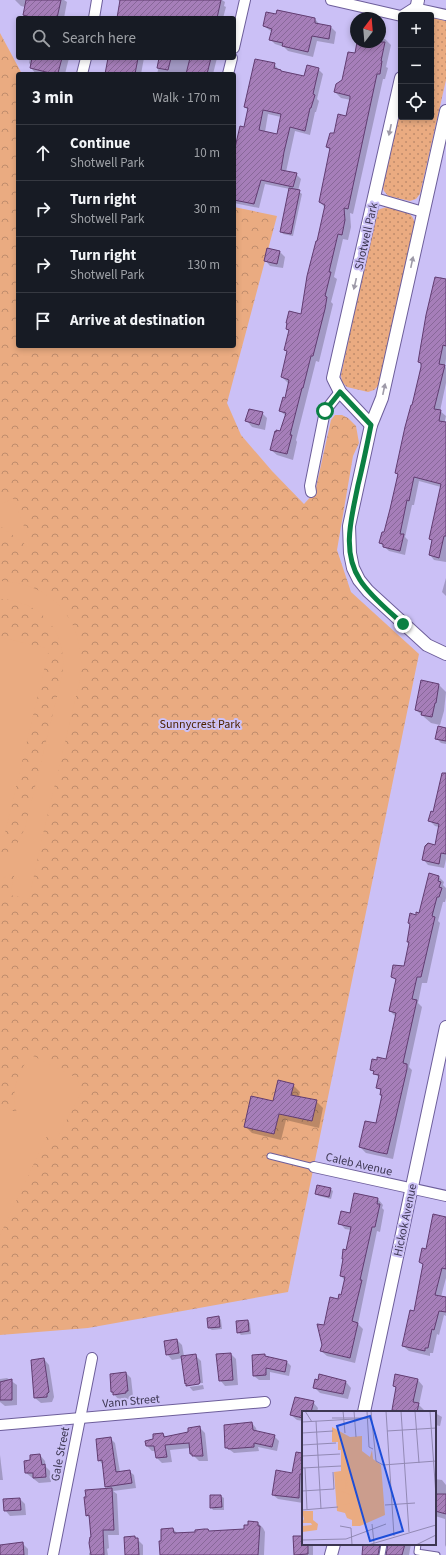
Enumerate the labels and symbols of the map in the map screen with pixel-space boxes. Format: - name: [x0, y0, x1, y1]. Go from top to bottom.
- north arrow: [350, 12, 386, 48]
- one-way arrow: [386, 123, 392, 136]
- street label: Shotwell Park: [350, 201, 383, 272]
- one-way arrow: [410, 256, 416, 268]
- one-way arrow: [352, 278, 358, 290]
- one-way arrow: [382, 383, 388, 395]
- route start: [316, 402, 334, 420]
- route end: [394, 615, 412, 633]
- park label: Sunnycrest Park: [160, 716, 240, 733]
- street label: Caleb Avenue: [324, 1149, 394, 1180]
- street label: Hickok Avenue: [390, 1182, 421, 1258]
- street label: Vann Street: [102, 1391, 160, 1412]
- inset map: [302, 1411, 436, 1545]
- street label: Gale Street: [47, 1426, 74, 1483]

